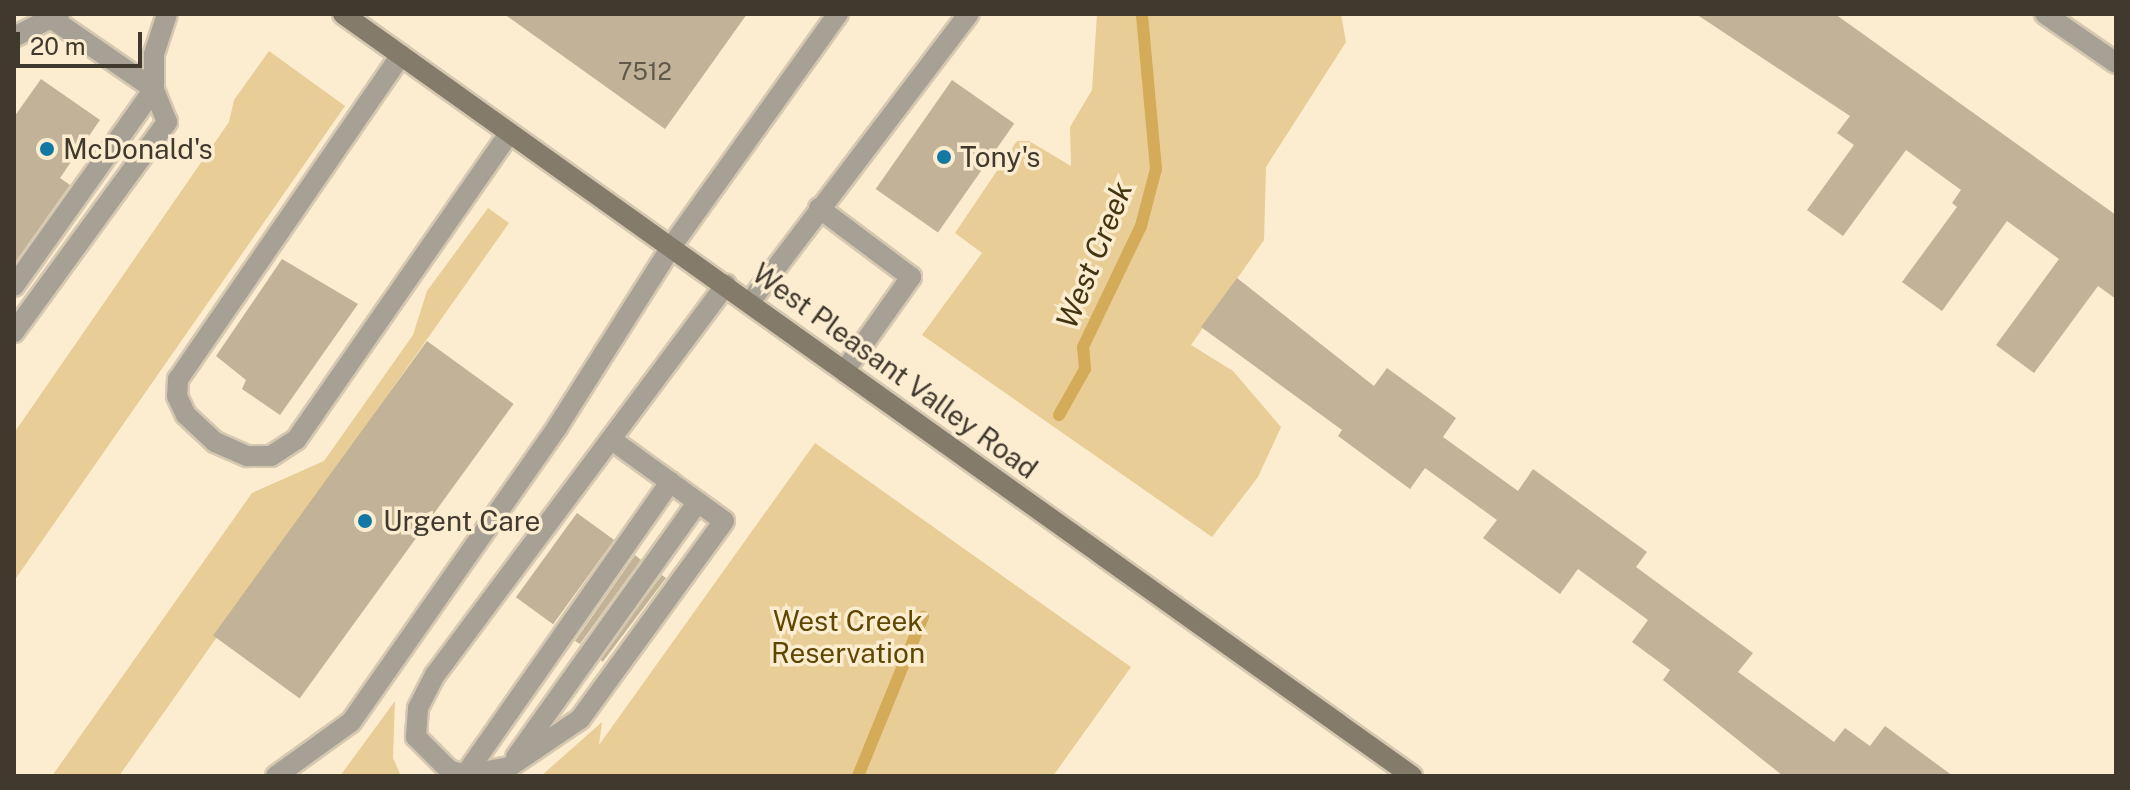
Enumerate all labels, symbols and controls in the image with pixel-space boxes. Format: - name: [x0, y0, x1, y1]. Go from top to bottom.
- scale bar: [20, 16, 146, 66]
- text: 20 m: [30, 32, 86, 60]
- house number: 7512: [618, 58, 672, 86]
- place label: McDonald's: [63, 132, 213, 166]
- marker: McDonald's: [38, 140, 56, 158]
- place label: Tony's: [960, 140, 1040, 174]
- marker: Tony's: [935, 148, 953, 166]
- water label: West Creek: [1048, 177, 1140, 333]
- street label: West Pleasant Valley Road: [746, 256, 1044, 486]
- place label: Urgent Care: [383, 504, 540, 538]
- marker: Urgent Care: [354, 510, 376, 532]
- park label: West Creek Reservation: [771, 604, 925, 670]

